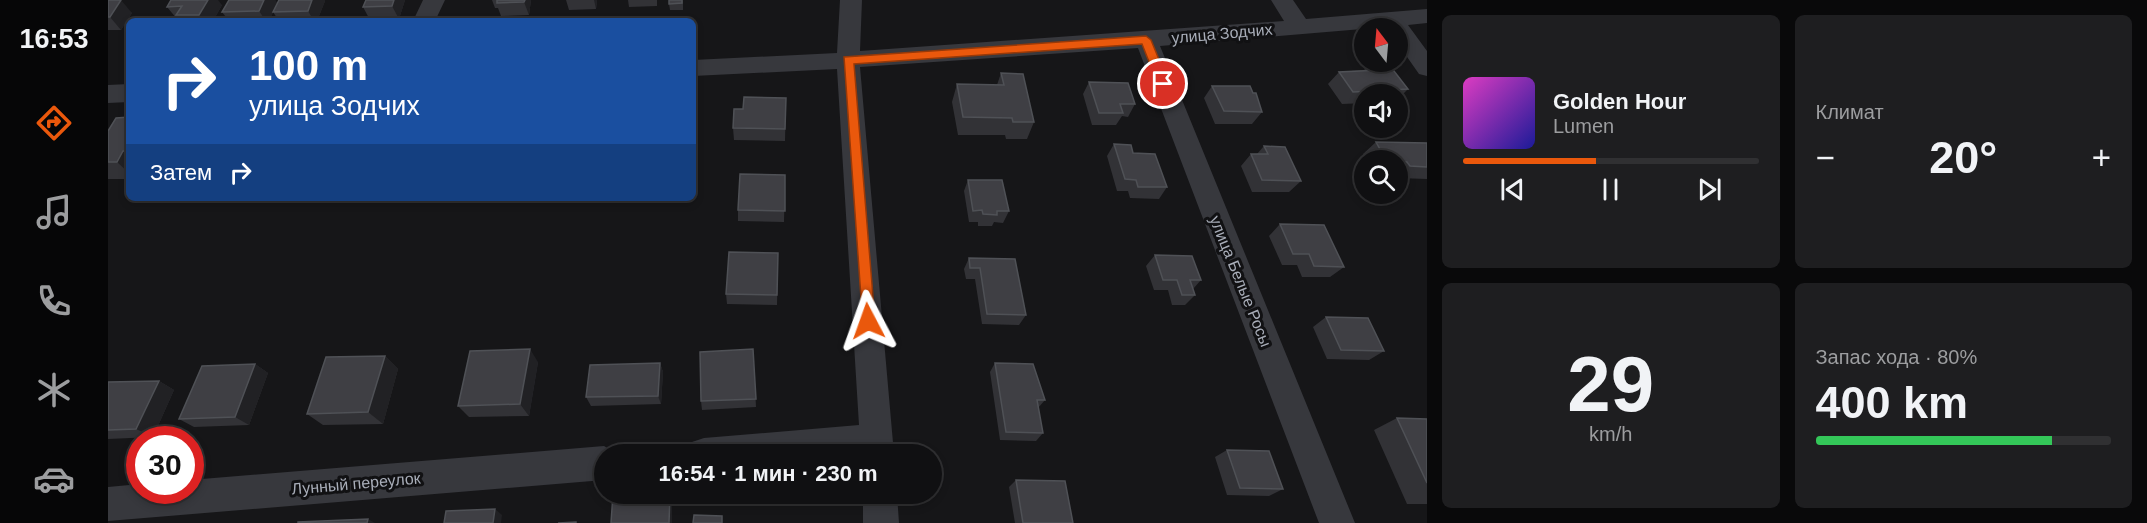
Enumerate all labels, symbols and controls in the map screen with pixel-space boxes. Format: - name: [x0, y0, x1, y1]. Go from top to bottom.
- north arrow: [1354, 18, 1408, 72]
- map controls: [1354, 18, 1408, 204]
- street label: улица Зодчих: [1171, 21, 1273, 46]
- text: 16:53: [19, 24, 89, 54]
- icon: right: [150, 42, 228, 120]
- text: 100 m: [249, 42, 368, 89]
- pin: [1137, 58, 1188, 109]
- icon: arrive: [1146, 67, 1179, 100]
- button: sound: [1354, 84, 1408, 138]
- text: Golden Hour: [1553, 89, 1686, 114]
- text: улица Зодчих: [249, 91, 420, 121]
- text: Климат: [1816, 101, 1884, 123]
- icon: directions: [33, 102, 75, 144]
- text: Lumen: [1553, 115, 1614, 137]
- text: 20°: [1929, 132, 1997, 183]
- text: −: [1816, 139, 1835, 176]
- text: +: [2092, 139, 2111, 176]
- button: search: [1354, 150, 1408, 204]
- icon: right: [224, 156, 257, 189]
- text: Затем: [150, 160, 212, 185]
- icon: previous: [1496, 173, 1529, 206]
- icon: pause: [1594, 173, 1627, 206]
- icon: next: [1693, 173, 1726, 206]
- icon: music: [33, 191, 75, 233]
- street label: улица Белые Росы: [1206, 213, 1275, 349]
- icon: phone: [33, 280, 75, 322]
- position arrow: [836, 289, 900, 353]
- text: 29: [1567, 340, 1654, 428]
- text: Запас хода · 80%: [1816, 346, 1977, 368]
- icon: climate: [33, 369, 75, 411]
- text: 400 km: [1816, 377, 1968, 428]
- text: km/h: [1589, 423, 1632, 445]
- speed limit sign: 30: [126, 426, 204, 504]
- icon: car: [33, 458, 75, 500]
- text: 16:54 · 1 мин · 230 m: [658, 461, 878, 486]
- street label: Лунный переулок: [291, 469, 422, 498]

